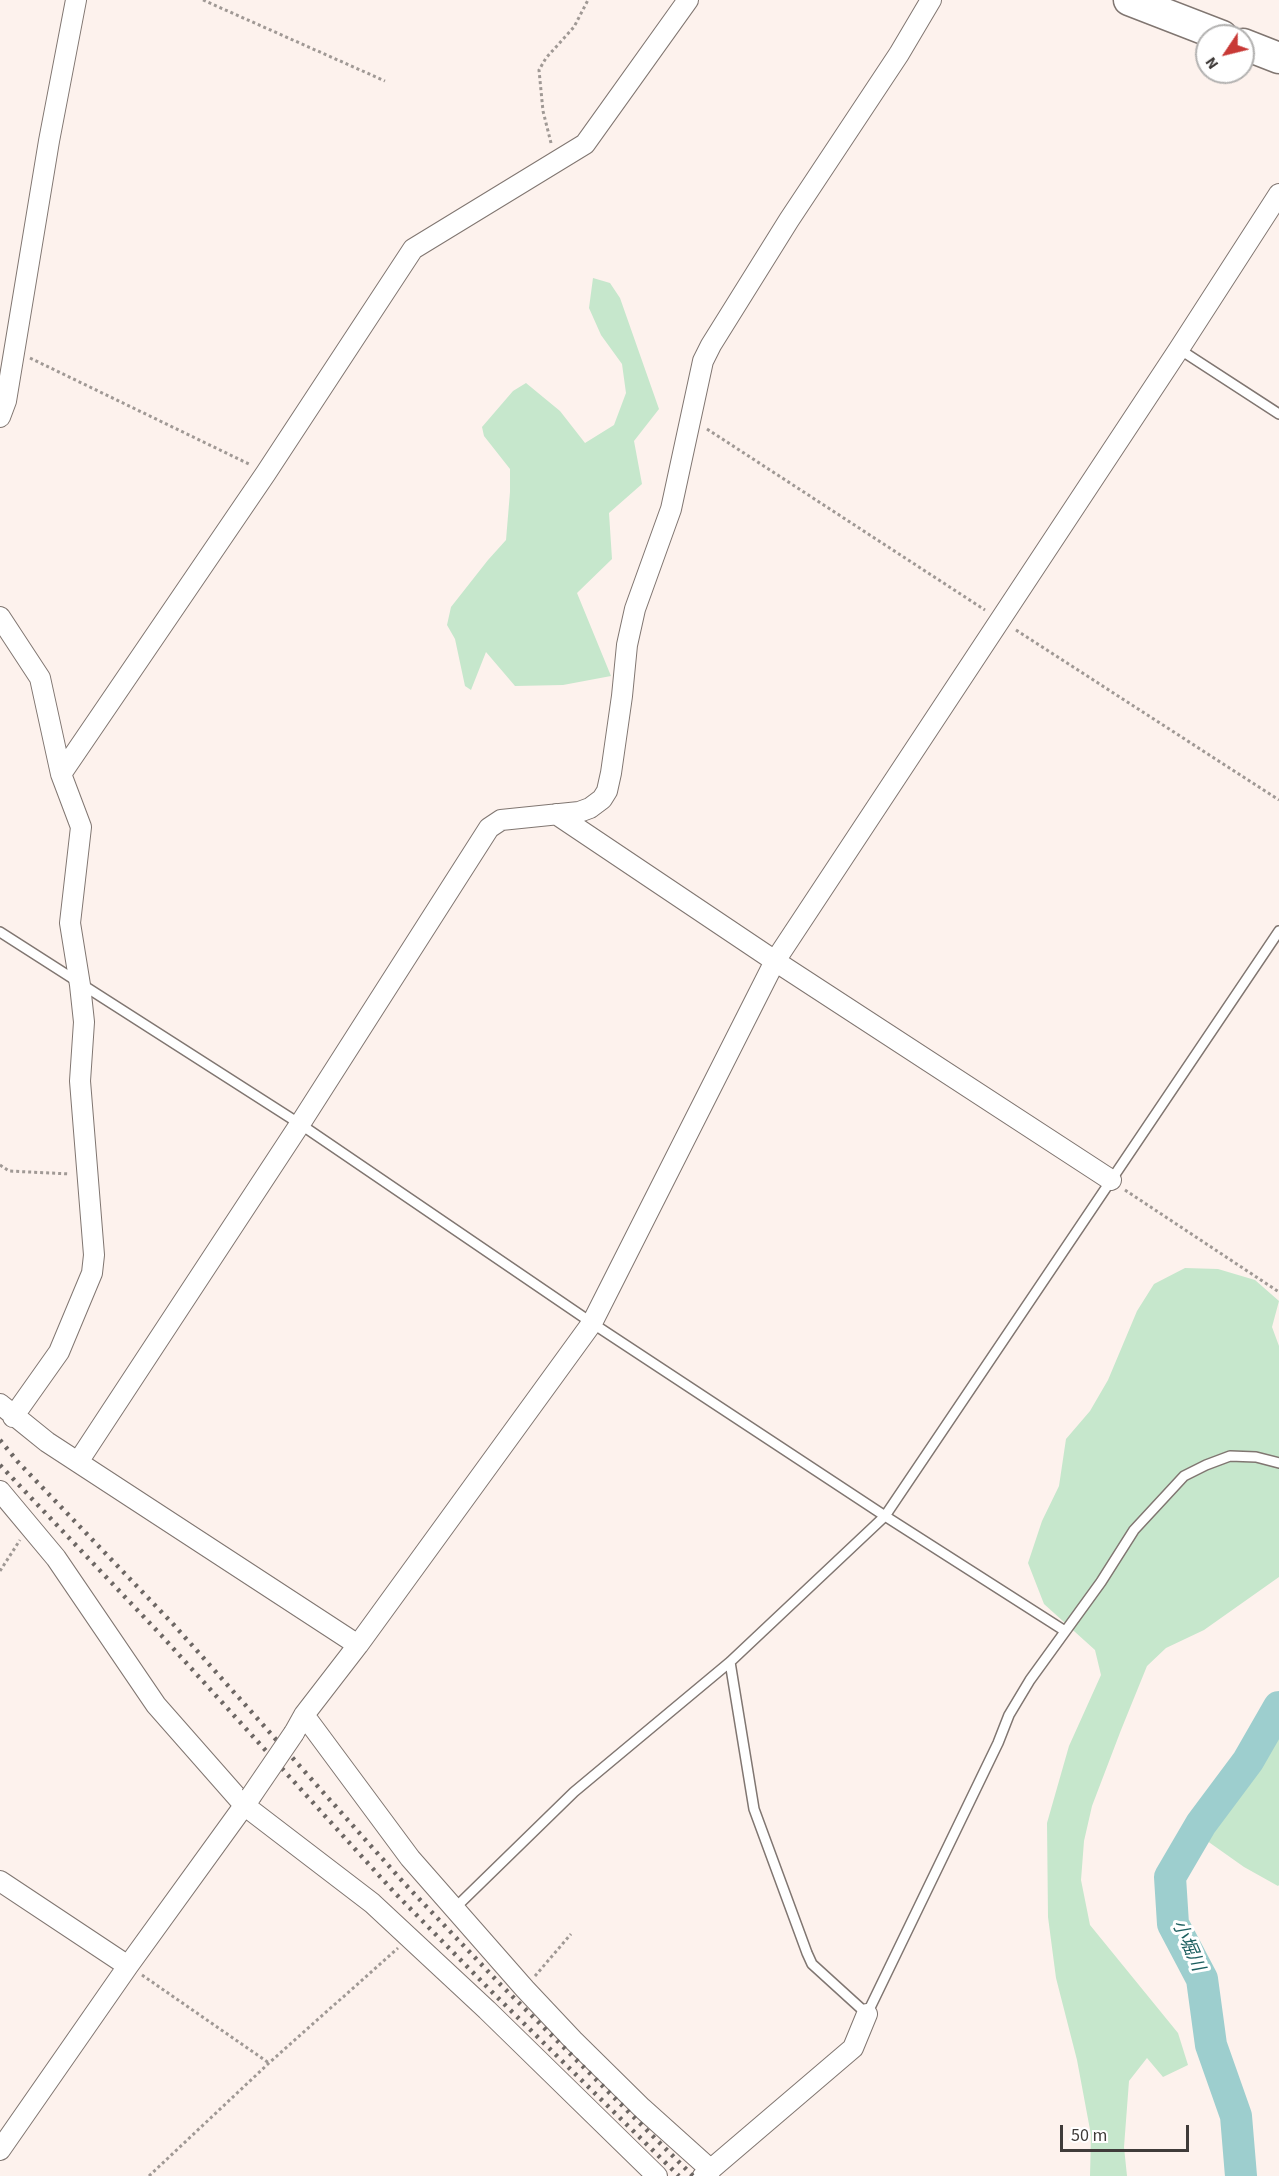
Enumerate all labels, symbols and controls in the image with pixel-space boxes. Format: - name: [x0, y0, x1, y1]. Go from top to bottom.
- north arrow: [1195, 24, 1255, 84]
- text: N: [1200, 53, 1224, 74]
- water label: 小堀川: [1166, 1917, 1208, 1975]
- scale bar: [1063, 2113, 1192, 2151]
- text: 50 m: [1071, 2123, 1107, 2148]

